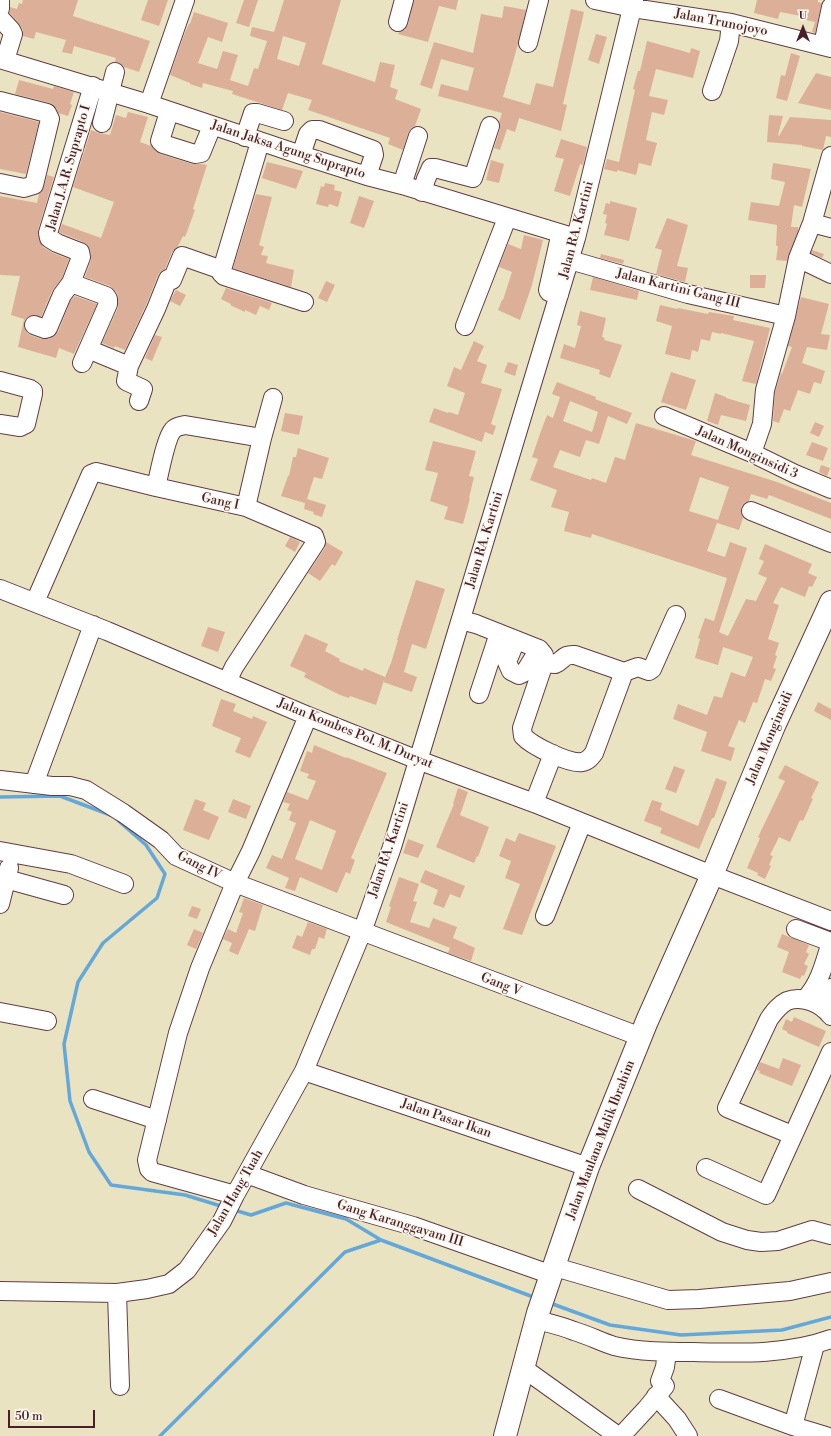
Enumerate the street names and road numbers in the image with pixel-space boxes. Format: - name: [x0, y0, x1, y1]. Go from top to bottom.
- street label: Jalan Trunojoyo: [673, 6, 769, 40]
- street label: Jalan J.A.R. Suprapto I: [44, 103, 94, 233]
- street label: Jalan Jaksa Agung Suprapto: [209, 118, 367, 182]
- street label: Jalan RA. Kartini: [557, 180, 597, 280]
- street label: Jalan Kartini Gang III: [614, 266, 742, 312]
- street label: Jalan Monginsidi 3: [694, 424, 800, 482]
- street label: Gang I: [200, 490, 240, 514]
- street label: Jalan RA. Kartini: [463, 490, 507, 590]
- street label: Jalan Monginsidi: [743, 689, 797, 787]
- street label: Jalan Kombes Pol. M. Duryat: [275, 696, 435, 772]
- street label: Jalan RA. Kartini: [365, 800, 413, 900]
- street label: Gang IV: [174, 848, 224, 884]
- street label: Gang V: [478, 970, 524, 1000]
- street label: Jalan Maulana Malik Ibrahim: [563, 1058, 639, 1222]
- street label: Jalan Pasar Ikan: [399, 1096, 493, 1142]
- street label: Jalan Hang Tuah: [205, 1147, 267, 1239]
- street label: Gang Karanggayam III: [335, 1197, 465, 1251]

